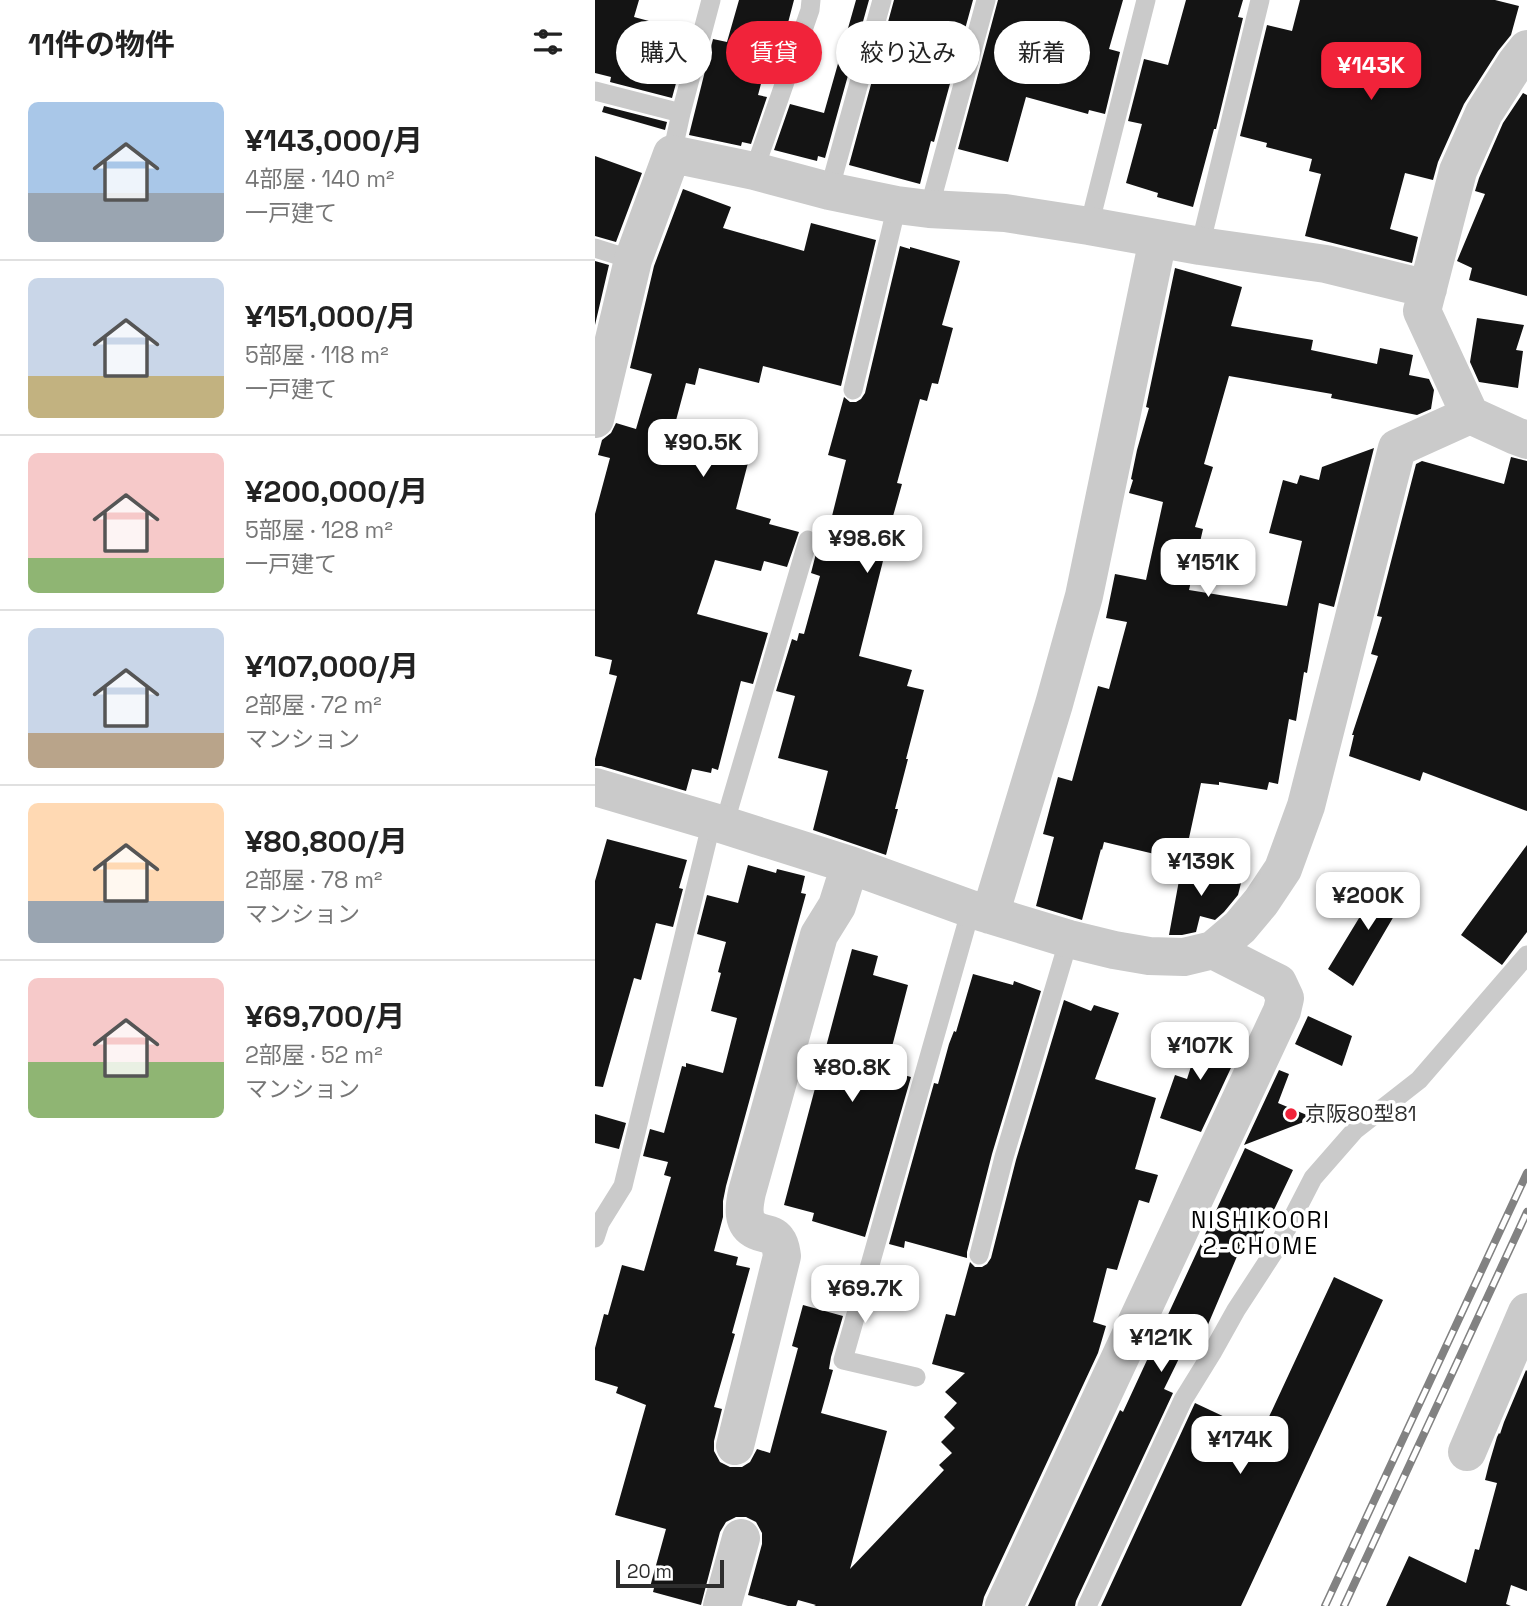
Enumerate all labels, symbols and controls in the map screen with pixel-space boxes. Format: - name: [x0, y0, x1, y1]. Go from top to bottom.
- chip: 購入: [616, 21, 712, 84]
- chip: 賃貸: [726, 21, 822, 84]
- chip: 絞り込み: [836, 21, 980, 84]
- chip: 新着: [994, 21, 1090, 84]
- icon: filters: [529, 23, 567, 61]
- text: 11件の物件: [28, 25, 175, 64]
- pin: ¥143K: [1322, 42, 1420, 102]
- text: ¥143K: [1337, 50, 1405, 80]
- text: ¥143,000/月: [245, 121, 423, 160]
- icon: home: [84, 130, 168, 214]
- text: 4部屋 · 140 m²: [245, 164, 394, 194]
- text: 一戸建て: [245, 198, 337, 228]
- text: ¥151,000/月: [245, 297, 417, 336]
- icon: home: [84, 306, 168, 390]
- text: 5部屋 · 118 m²: [245, 340, 389, 370]
- text: 一戸建て: [245, 374, 337, 404]
- pin: ¥90.5K: [646, 420, 760, 479]
- text: ¥90.5K: [664, 427, 742, 457]
- text: ¥200,000/月: [245, 472, 428, 511]
- icon: home: [84, 481, 168, 565]
- text: 5部屋 · 128 m²: [245, 515, 393, 545]
- pin: ¥98.6K: [810, 516, 924, 575]
- text: ¥98.6K: [828, 523, 906, 553]
- pin: ¥151K: [1159, 540, 1257, 599]
- text: ¥151K: [1177, 547, 1239, 577]
- text: 一戸建て: [245, 549, 337, 579]
- text: ¥107,000/月: [245, 647, 419, 686]
- icon: home: [84, 656, 168, 740]
- text: 2部屋 · 72 m²: [245, 690, 382, 720]
- text: マンション: [245, 724, 360, 754]
- text: ¥80,800/月: [245, 822, 408, 861]
- icon: home: [84, 831, 168, 915]
- pin: ¥139K: [1152, 838, 1250, 898]
- text: ¥139K: [1167, 846, 1235, 876]
- text: 2部屋 · 78 m²: [245, 865, 382, 895]
- pin: ¥200K: [1319, 872, 1417, 932]
- text: ¥200K: [1332, 880, 1404, 910]
- text: マンション: [245, 899, 360, 929]
- text: ¥69,700/月: [245, 997, 405, 1036]
- icon: home: [84, 1006, 168, 1090]
- pin: ¥107K: [1151, 1023, 1249, 1082]
- text: ¥107K: [1167, 1030, 1233, 1060]
- text: 2部屋 · 52 m²: [245, 1040, 383, 1070]
- pin: ¥80.8K: [795, 1044, 909, 1104]
- text: ¥80.8K: [813, 1052, 891, 1082]
- text: マンション: [245, 1074, 360, 1104]
- place label: 京阪80型81: [1305, 1100, 1416, 1127]
- marker: 京阪80型81: [1283, 1106, 1299, 1122]
- district label: NISHIKOORI 2-CHOME: [1191, 1205, 1331, 1261]
- pin: ¥69.7K: [808, 1266, 922, 1325]
- text: ¥69.7K: [827, 1273, 903, 1303]
- pin: ¥121K: [1112, 1314, 1210, 1374]
- text: ¥121K: [1129, 1322, 1193, 1352]
- pin: ¥174K: [1191, 1416, 1289, 1476]
- text: ¥174K: [1207, 1424, 1273, 1454]
- scale bar: [616, 1557, 725, 1589]
- text: 20 m: [627, 1559, 672, 1584]

